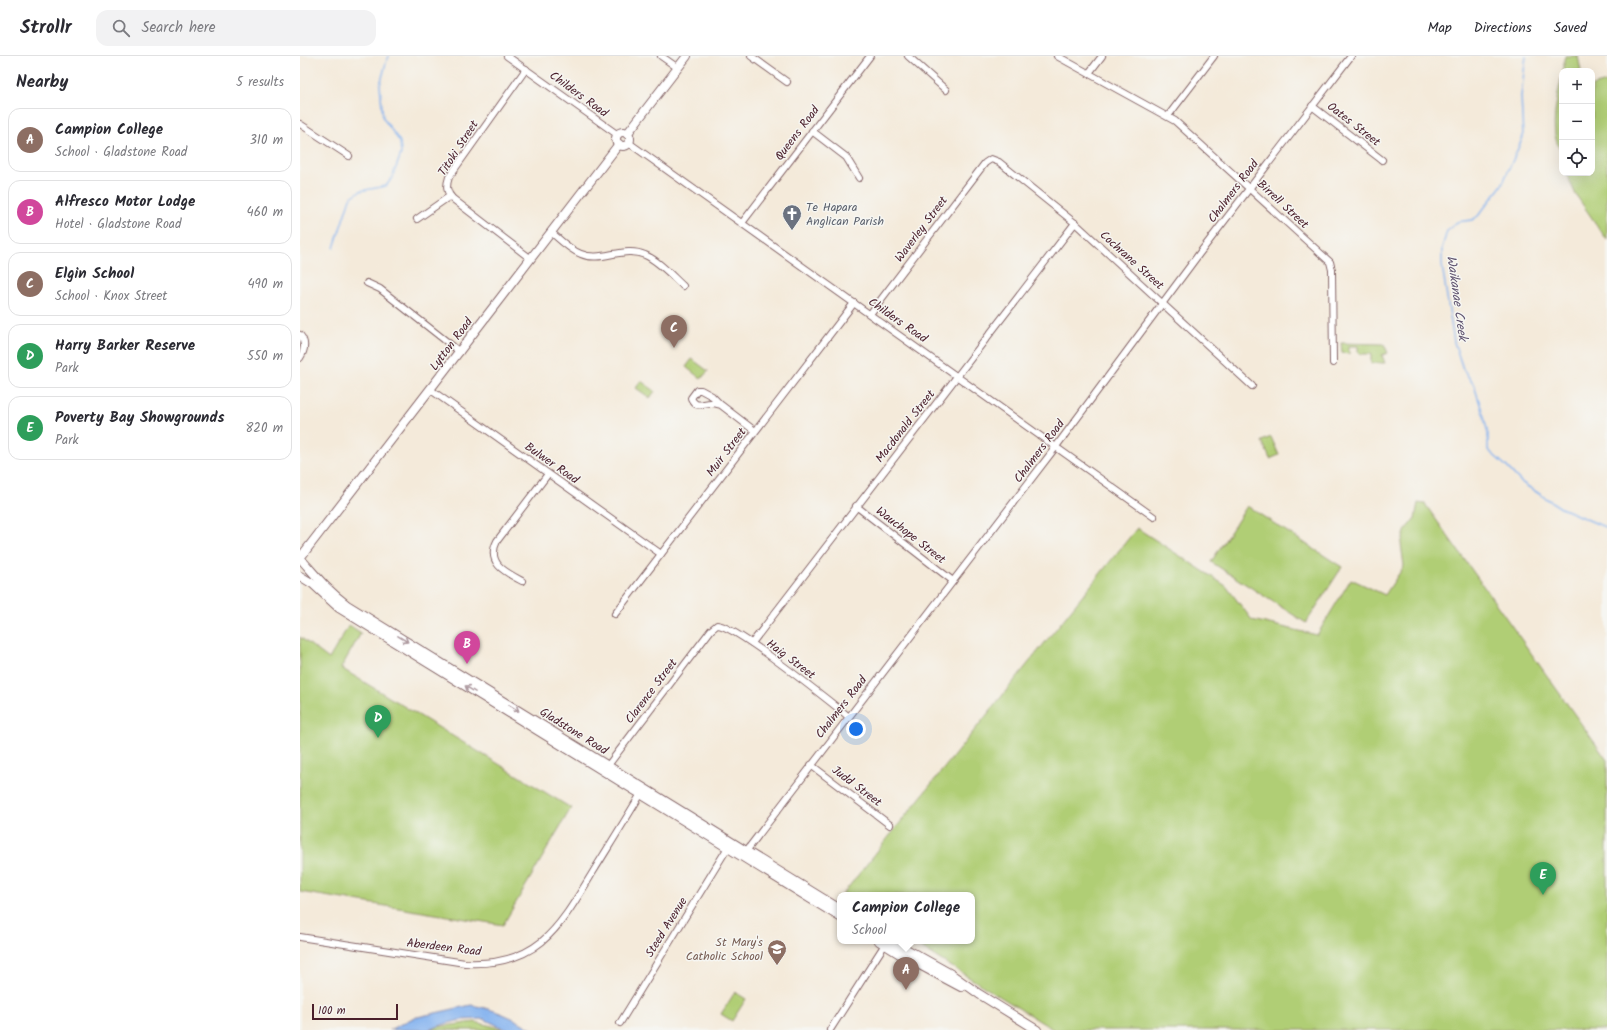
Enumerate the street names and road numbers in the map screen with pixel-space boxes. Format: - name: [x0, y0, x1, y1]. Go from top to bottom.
- street label: Childers Road: [545, 67, 613, 123]
- street label: Oates Street: [1323, 97, 1385, 152]
- street label: Queens Road: [770, 101, 825, 165]
- street label: Titoki Street: [433, 116, 484, 180]
- street label: Chalmers Road: [1203, 155, 1264, 227]
- street label: Birrell Street: [1252, 175, 1313, 234]
- street label: Waverley Street: [890, 192, 953, 266]
- street label: Cochrane Street: [1095, 226, 1168, 295]
- street label: Childers Road: [864, 293, 932, 348]
- street label: Lytton Road: [425, 313, 478, 375]
- street label: Macdonald Street: [871, 385, 940, 467]
- street label: Chalmers Road: [1009, 415, 1070, 487]
- street label: Muir Street: [702, 423, 751, 481]
- street label: Bulwer Road: [521, 438, 584, 490]
- street label: Wauchope Street: [872, 502, 950, 569]
- street label: Haig Street: [762, 635, 820, 684]
- street label: Clarence Street: [620, 654, 683, 728]
- street label: Chalmers Road: [811, 671, 873, 743]
- street label: Gladstone Road: [536, 703, 613, 761]
- street label: Judd Street: [828, 761, 886, 812]
- street label: Steed Avenue: [640, 893, 693, 961]
- street label: Aberdeen Road: [406, 933, 483, 962]

